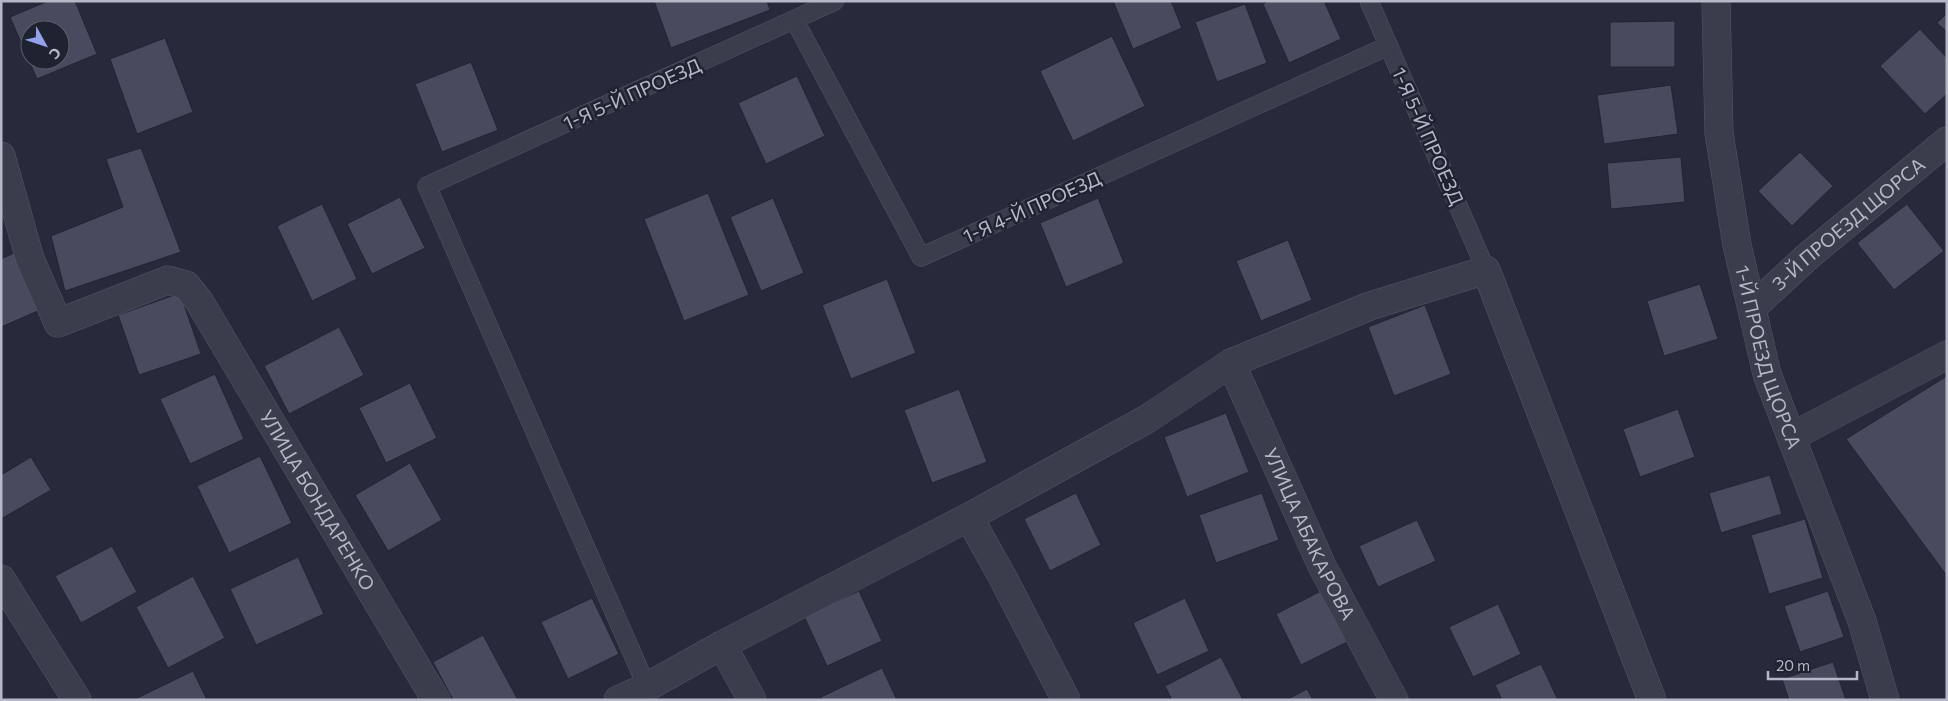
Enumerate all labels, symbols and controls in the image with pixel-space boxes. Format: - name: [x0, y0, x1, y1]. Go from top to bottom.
- north arrow: [20, 20, 70, 70]
- text: С: [46, 45, 65, 63]
- street label: 1-Я 5-Й ПРОЕЗД: [559, 53, 704, 134]
- street label: 1-Я 5-Й ПРОЕЗД: [1388, 63, 1469, 208]
- street label: 3-Й ПРОЕЗД ЩОРСА: [1767, 152, 1929, 295]
- street label: 1-Я 4-Й ПРОЕЗД: [959, 166, 1104, 247]
- street label: 1-Й ПРОЕЗД ЩОРСА: [1731, 263, 1807, 452]
- street label: УЛИЦА БОНДАРЕНКО: [255, 406, 380, 594]
- street label: УЛИЦА АБАКАРОВА: [1259, 444, 1361, 624]
- scale bar: [1768, 648, 1857, 680]
- text: 20 m: [1776, 656, 1810, 674]

